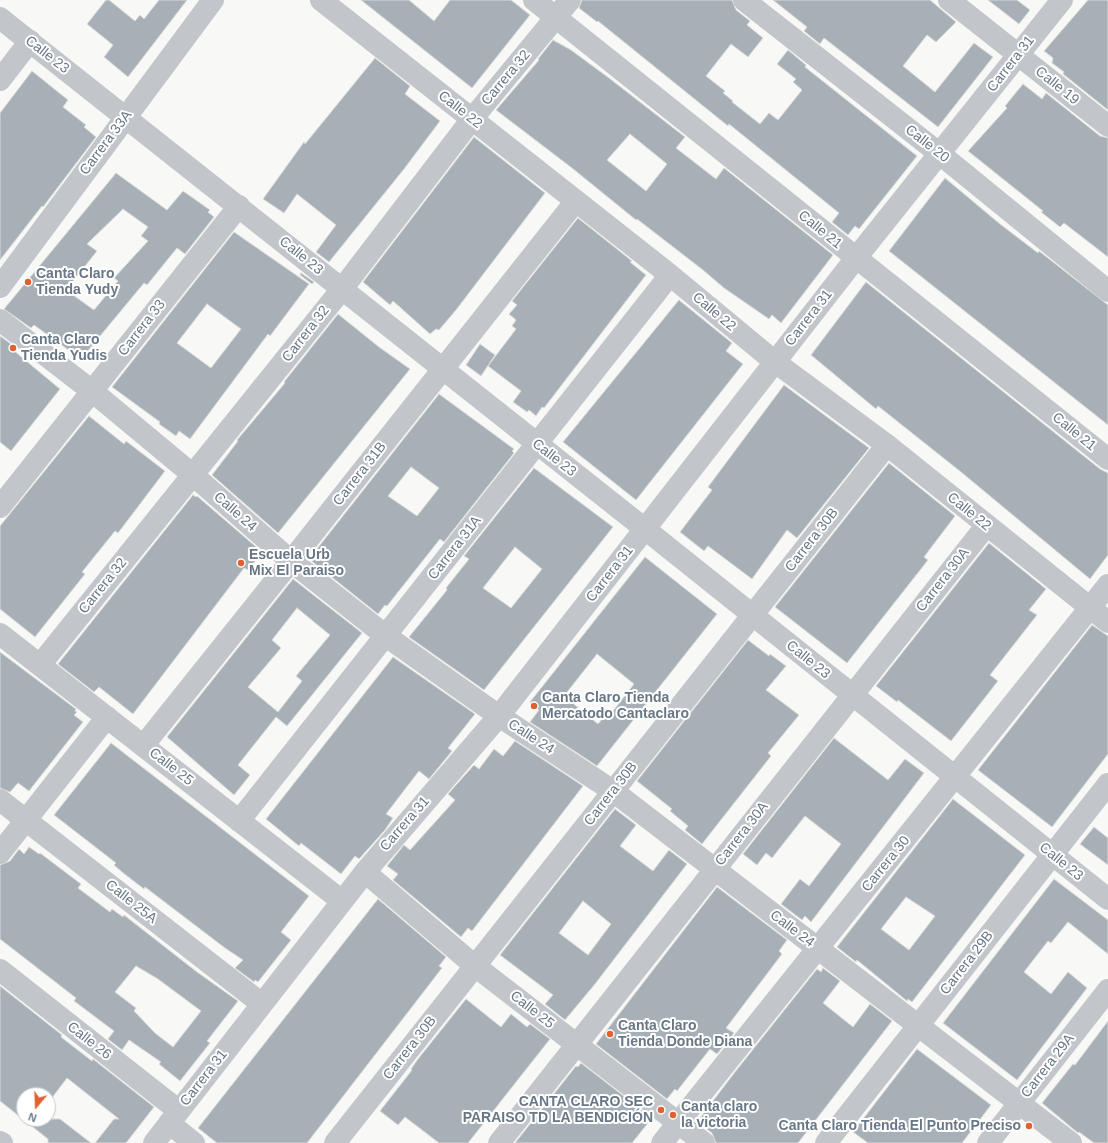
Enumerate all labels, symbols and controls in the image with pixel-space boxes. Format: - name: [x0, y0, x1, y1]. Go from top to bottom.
- street label: Carrera 31: [984, 32, 1038, 96]
- street label: Calle 23: [22, 33, 72, 77]
- street label: Carrera 32: [478, 47, 534, 109]
- street label: Calle 19: [1032, 63, 1082, 109]
- street label: Calle 22: [435, 88, 485, 132]
- street label: Carrera 33A: [76, 107, 136, 179]
- street label: Calle 20: [902, 122, 952, 166]
- street label: Calle 21: [795, 207, 845, 253]
- street label: Calle 23: [276, 233, 326, 279]
- place label: Canta Claro Tienda Yudy: [36, 266, 118, 298]
- marker: Canta Claro Tienda Yudy: [23, 277, 33, 287]
- street label: Carrera 31: [782, 286, 836, 350]
- street label: Calle 22: [689, 289, 739, 335]
- street label: Carrera 33: [115, 296, 169, 360]
- street label: Carrera 32: [279, 302, 333, 366]
- place label: Canta Claro Tienda Yudis: [21, 332, 107, 364]
- marker: Canta Claro Tienda Yudis: [8, 343, 18, 353]
- street label: Calle 21: [1049, 409, 1099, 455]
- street label: Calle 23: [529, 436, 579, 480]
- street label: Carrera 31B: [330, 439, 390, 509]
- street label: Calle 24: [210, 489, 260, 535]
- street label: Calle 22: [944, 489, 994, 535]
- street label: Carrera 30B: [782, 505, 842, 575]
- street label: Carrera 31A: [425, 513, 485, 583]
- street label: Carrera 31: [583, 542, 637, 606]
- street label: Carrera 30A: [913, 545, 973, 615]
- place label: Escuela Urb Mix El Paraiso: [249, 547, 344, 580]
- street label: Carrera 32: [75, 555, 131, 617]
- marker: Escuela Urb Mix El Paraiso: [236, 558, 246, 568]
- street label: Calle 23: [783, 637, 833, 683]
- place label: Canta Claro Tienda Mercatodo Cantaclaro: [542, 690, 689, 722]
- marker: Canta Claro Tienda Mercatodo Cantaclaro: [529, 701, 539, 711]
- street label: Calle 24: [505, 716, 557, 758]
- street label: Calle 25: [146, 745, 196, 789]
- street label: Carrera 30B: [581, 759, 641, 829]
- street label: Carrera 31: [377, 793, 433, 855]
- street label: Carrera 30A: [712, 799, 772, 869]
- street label: Carrera 30: [858, 833, 914, 895]
- street label: Calle 23: [1036, 839, 1086, 885]
- street label: Calle 25A: [102, 877, 160, 927]
- street label: Calle 24: [766, 907, 818, 951]
- street label: Carrera 29B: [937, 928, 997, 998]
- street label: Calle 25: [507, 988, 557, 1032]
- street label: Carrera 30B: [380, 1013, 440, 1083]
- place label: Canta Claro Tienda Donde Diana: [618, 1018, 752, 1050]
- street label: Calle 26: [64, 1019, 114, 1063]
- marker: Canta Claro Tienda Donde Diana: [605, 1029, 615, 1039]
- street label: Carrera 29A: [1018, 1031, 1078, 1101]
- street label: Carrera 31: [177, 1046, 231, 1110]
- north arrow: [16, 1087, 56, 1127]
- place label: CANTA CLARO SEC PARAISO TD LA BENDICIÓN: [463, 1094, 653, 1126]
- place label: Canta claro la victoria: [681, 1099, 757, 1132]
- marker: CANTA CLARO SEC PARAISO TD LA BENDICIÓN: [656, 1105, 666, 1115]
- text: N: [27, 1110, 38, 1124]
- marker: Canta claro la victoria: [668, 1110, 678, 1120]
- place label: Canta Claro Tienda El Punto Preciso: [779, 1118, 1021, 1134]
- marker: Canta Claro Tienda El Punto Preciso: [1024, 1121, 1034, 1131]

